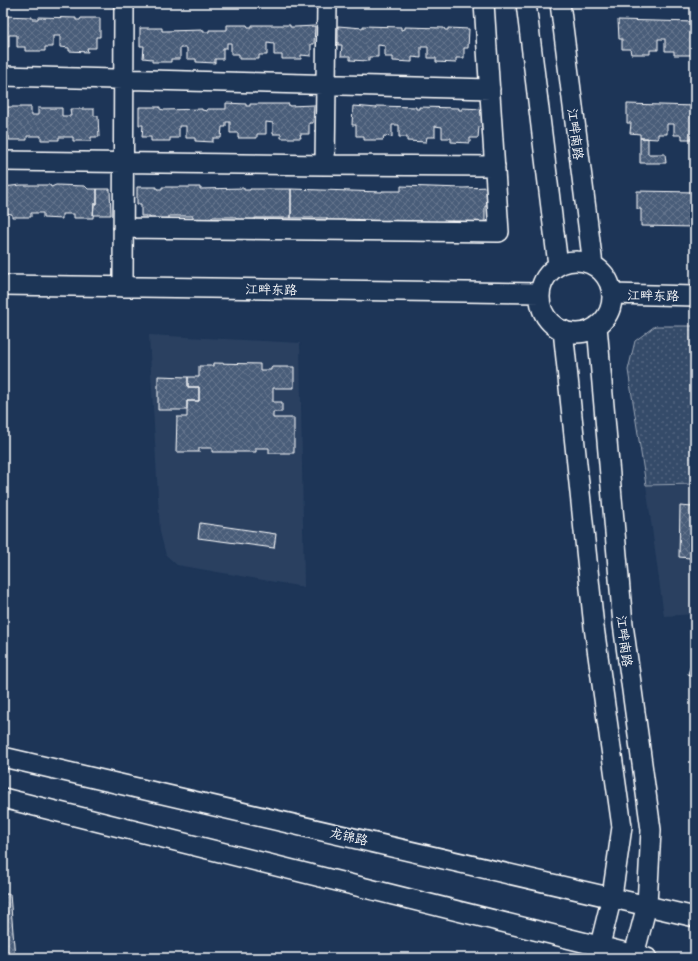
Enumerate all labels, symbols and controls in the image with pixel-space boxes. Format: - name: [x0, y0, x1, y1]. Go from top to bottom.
- street label: 江畔南路: [561, 107, 586, 161]
- street label: 江畔东路: [245, 282, 297, 301]
- street label: 江畔东路: [627, 288, 679, 307]
- street label: 江畔南路: [610, 614, 635, 668]
- street label: 龙锦路: [327, 825, 370, 852]

